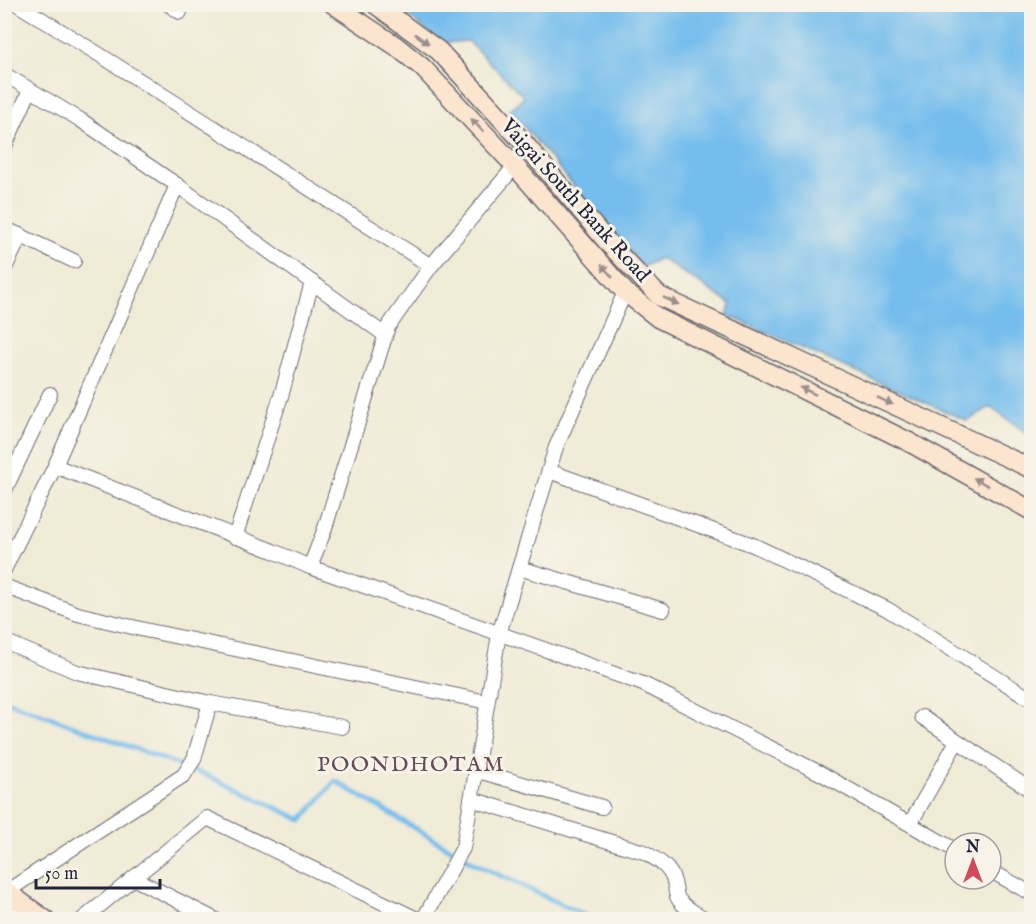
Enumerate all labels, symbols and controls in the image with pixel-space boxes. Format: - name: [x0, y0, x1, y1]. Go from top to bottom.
- one-way arrow: [413, 33, 429, 45]
- street label: Vaigai South Bank Road: [494, 113, 656, 289]
- one-way arrow: [471, 118, 484, 133]
- one-way arrow: [600, 263, 614, 278]
- one-way arrow: [662, 297, 679, 306]
- one-way arrow: [799, 387, 816, 396]
- one-way arrow: [877, 397, 894, 406]
- one-way arrow: [972, 477, 989, 487]
- district label: POONDHOTAM: [317, 751, 505, 779]
- north arrow: [943, 831, 1003, 891]
- text: N: [965, 838, 980, 858]
- scale bar: [36, 852, 160, 890]
- text: 50 m: [45, 863, 78, 886]

